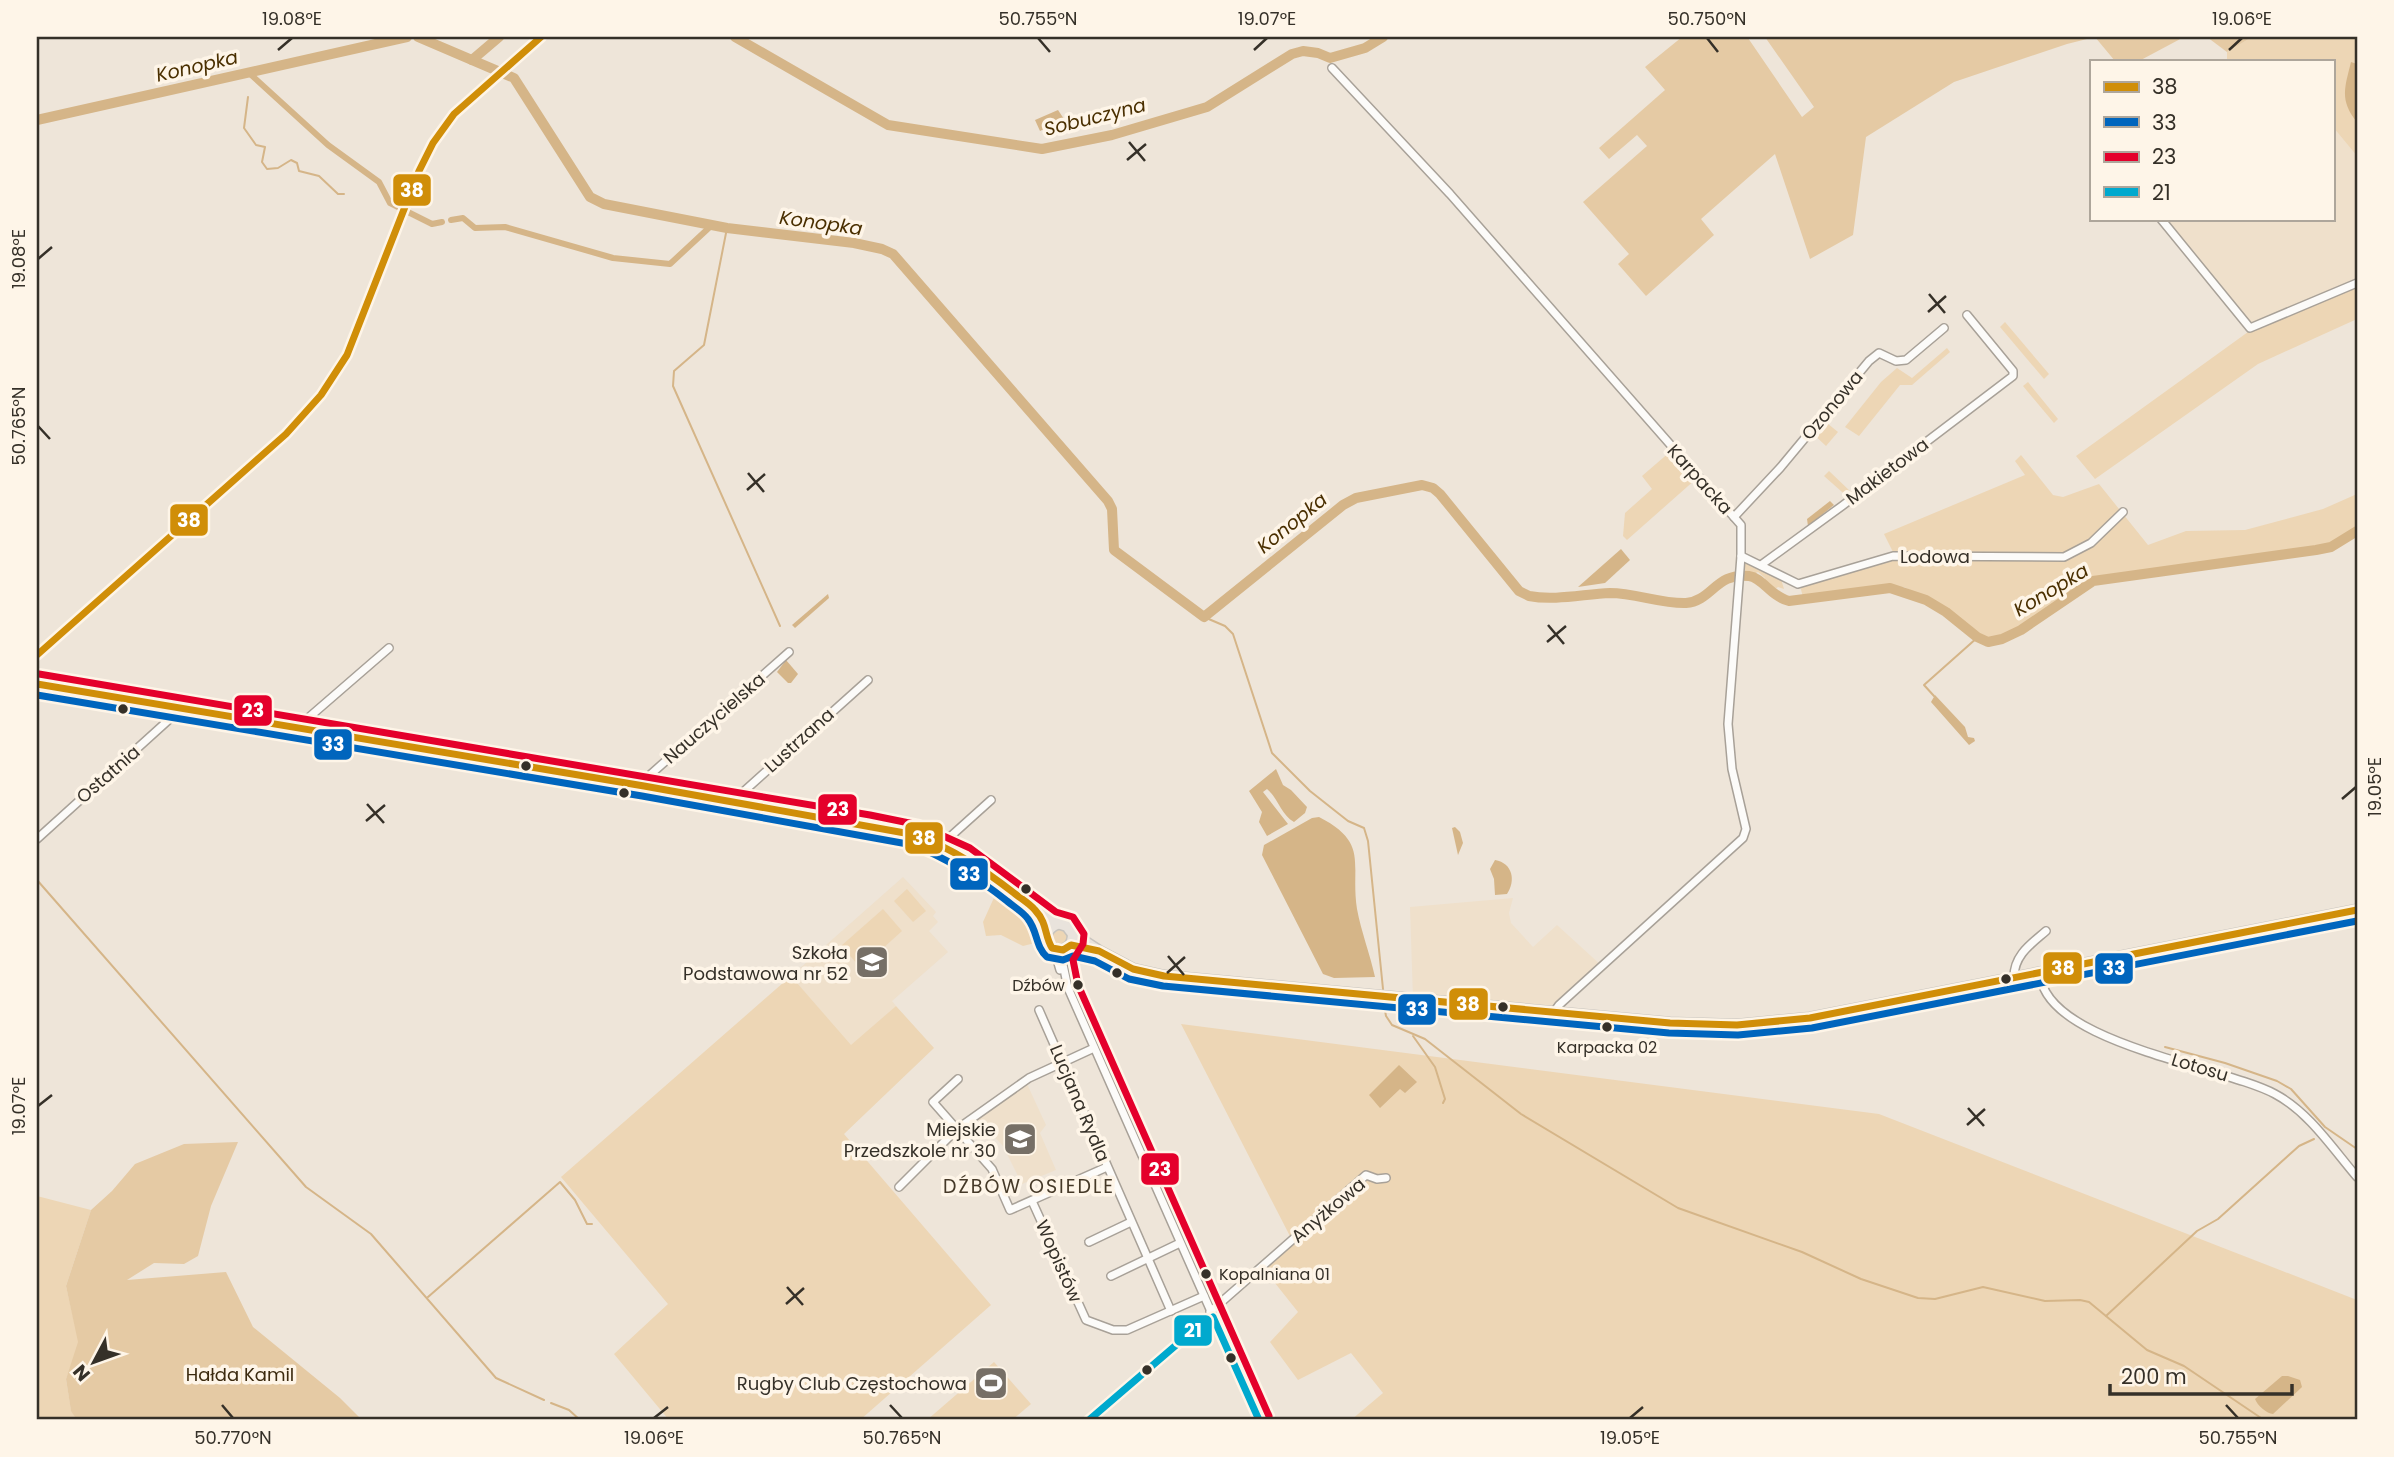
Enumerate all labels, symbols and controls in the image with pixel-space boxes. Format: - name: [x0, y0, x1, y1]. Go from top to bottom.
- text: 19.08°E: [262, 6, 322, 31]
- text: 50.755°N: [999, 6, 1077, 31]
- text: 19.07°E: [1238, 6, 1296, 31]
- text: 50.750°N: [1668, 6, 1746, 31]
- text: 19.06°E: [2212, 6, 2272, 31]
- water label: Konopka: [153, 43, 241, 89]
- legend: [2090, 60, 2334, 220]
- text: 38: [2152, 72, 2178, 101]
- water label: Sobuczyna: [1041, 91, 1149, 143]
- text: 33: [2152, 108, 2177, 137]
- text: 23: [2152, 142, 2176, 171]
- line badge: 38: [392, 173, 432, 207]
- text: 38: [400, 177, 424, 204]
- text: 21: [2152, 178, 2171, 207]
- water label: Konopka: [778, 204, 864, 242]
- text: 19.08°E: [6, 229, 31, 289]
- street label: Ozonowa: [1795, 365, 1869, 445]
- text: 50.765°N: [6, 387, 31, 465]
- street label: Makietowa: [1841, 432, 1933, 510]
- street label: Karpacka: [1662, 439, 1738, 519]
- water label: Konopka: [1251, 486, 1333, 560]
- line badge: 38: [169, 503, 209, 537]
- text: 38: [177, 507, 201, 534]
- street label: Lodowa: [1900, 544, 1970, 569]
- water label: Konopka: [2008, 557, 2094, 623]
- street label: Nauczycielska: [658, 667, 770, 769]
- line badge: 23: [233, 694, 273, 727]
- text: 23: [242, 697, 264, 724]
- unlabelled marker: [116, 702, 130, 716]
- street label: Lustrzana: [759, 702, 839, 778]
- line badge: 33: [313, 728, 353, 761]
- text: 33: [322, 731, 345, 758]
- street label: Ostatnia: [71, 739, 145, 809]
- text: 19.05°E: [2362, 757, 2387, 817]
- unlabelled marker: [519, 759, 533, 773]
- unlabelled marker: [617, 786, 631, 800]
- line badge: 23: [817, 793, 858, 826]
- text: 23: [827, 796, 849, 823]
- line badge: 38: [904, 821, 944, 855]
- text: 38: [912, 825, 936, 852]
- line badge: 33: [949, 857, 989, 891]
- text: 33: [958, 861, 981, 888]
- unlabelled marker: [1019, 882, 1033, 896]
- place label: Szkoła Podstawowa nr 52: [683, 940, 848, 986]
- school or university icon: Szkoła Podstawowa nr 52: [853, 943, 891, 981]
- line badge: 38: [2042, 951, 2083, 985]
- line badge: 33: [2094, 952, 2134, 985]
- text: 38: [2051, 955, 2075, 982]
- text: 33: [2103, 955, 2126, 982]
- unlabelled marker: [1110, 966, 1124, 980]
- unlabelled marker: [1999, 972, 2013, 986]
- place label: Dźbów: [1012, 974, 1065, 997]
- marker: Dźbów: [1071, 978, 1085, 992]
- line badge: 38: [1448, 987, 1489, 1021]
- text: 38: [1456, 991, 1480, 1018]
- line badge: 33: [1397, 993, 1437, 1026]
- text: 33: [1406, 996, 1429, 1023]
- unlabelled marker: [1496, 1000, 1510, 1014]
- marker: Karpacka 02: [1600, 1020, 1614, 1034]
- place label: Karpacka 02: [1557, 1036, 1657, 1059]
- street label: Lucjana Rydla: [1044, 1040, 1116, 1166]
- street label: Lotosu: [2168, 1047, 2232, 1087]
- text: 19.07°E: [6, 1077, 31, 1135]
- place label: Miejskie Przedszkole nr 30: [844, 1117, 996, 1163]
- school or university icon: Miejskie Przedszkole nr 30: [1001, 1120, 1039, 1158]
- line badge: 23: [1140, 1152, 1180, 1186]
- text: 23: [1149, 1156, 1171, 1183]
- street label: Anyżkowa: [1286, 1172, 1370, 1248]
- district label: DŹBÓW OSIEDLE: [943, 1173, 1115, 1200]
- street label: Wopistów: [1030, 1216, 1088, 1306]
- place label: Kopalniana 01: [1219, 1263, 1330, 1286]
- marker: Kopalniana 01: [1199, 1267, 1213, 1281]
- line badge: 21: [1173, 1314, 1213, 1347]
- text: 21: [1184, 1317, 1202, 1344]
- north arrow: [60, 1328, 130, 1398]
- unlabelled marker: [1224, 1351, 1238, 1365]
- scale bar: [2110, 1352, 2292, 1396]
- text: N: [67, 1359, 96, 1387]
- park label: Hałda Kamil: [186, 1362, 294, 1387]
- text: 200 m: [2121, 1362, 2187, 1391]
- unlabelled marker: [1140, 1363, 1154, 1377]
- sports icon: Rugby Club Częstochowa: [972, 1364, 1010, 1402]
- place label: Rugby Club Częstochowa: [737, 1371, 967, 1396]
- text: 50.770°N: [194, 1425, 272, 1450]
- text: 19.06°E: [624, 1425, 684, 1450]
- text: 50.765°N: [863, 1425, 941, 1450]
- text: 19.05°E: [1600, 1425, 1660, 1450]
- text: 50.755°N: [2199, 1425, 2277, 1450]

